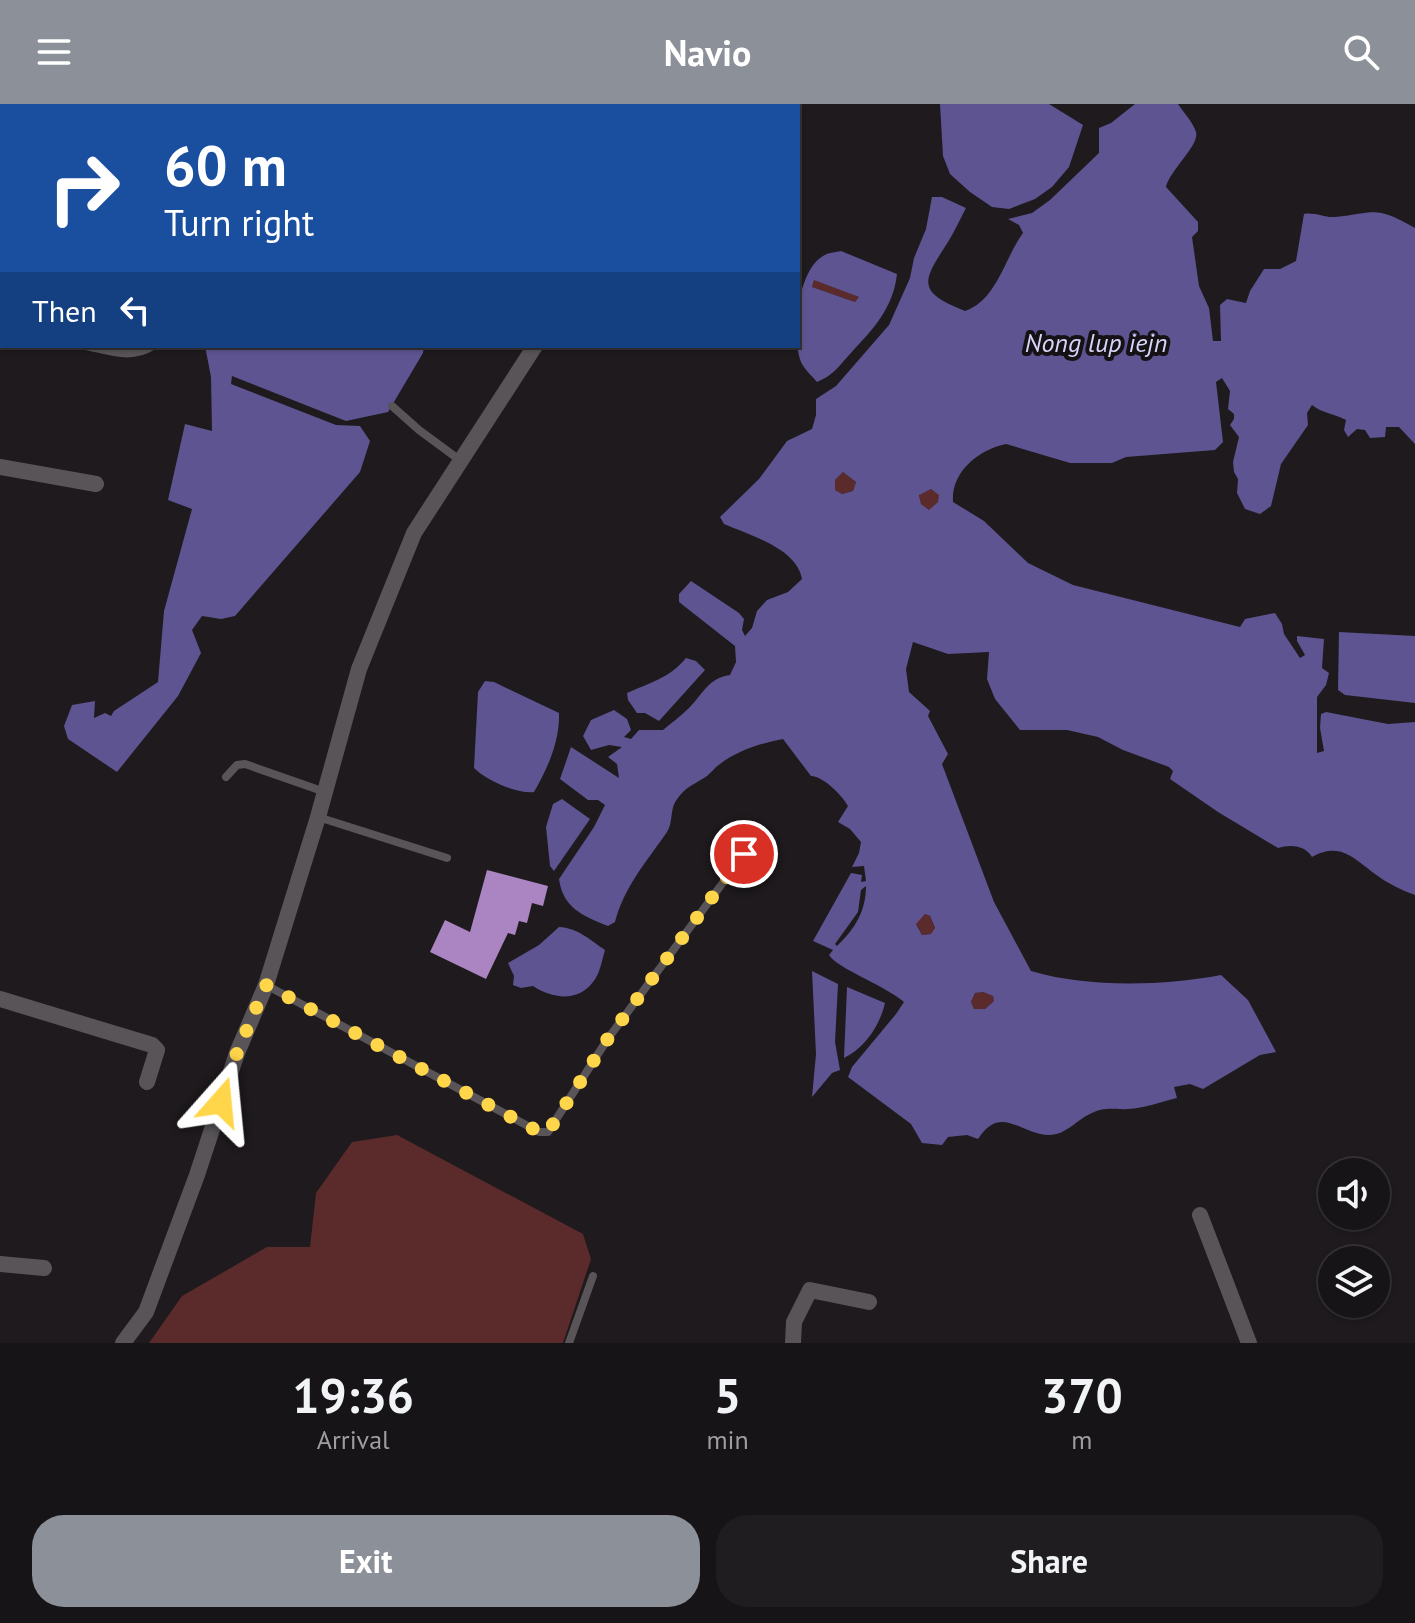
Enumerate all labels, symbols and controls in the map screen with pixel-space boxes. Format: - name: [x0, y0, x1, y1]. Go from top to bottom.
- text: Navio: [664, 29, 751, 76]
- icon: menu: [32, 30, 76, 74]
- icon: search: [1339, 30, 1383, 74]
- text: 60 m: [164, 129, 287, 201]
- icon: right: [32, 136, 136, 240]
- text: Turn right: [164, 199, 314, 246]
- icon: left: [113, 288, 157, 332]
- text: Then: [32, 291, 97, 330]
- water label: Nong lup iejn: [1025, 326, 1167, 359]
- pin: [710, 820, 778, 888]
- icon: arrive: [722, 832, 766, 876]
- position arrow: [179, 1060, 263, 1144]
- map controls: [1318, 1158, 1390, 1318]
- button: sound: [1318, 1158, 1390, 1230]
- button: layers: [1318, 1246, 1390, 1318]
- text: 19:36: [292, 1364, 414, 1426]
- text: 5: [714, 1364, 741, 1426]
- text: 370: [1041, 1364, 1123, 1426]
- text: Arrival: [317, 1423, 390, 1456]
- text: min: [706, 1423, 749, 1456]
- text: m: [1071, 1423, 1092, 1456]
- button: Exit: [32, 1515, 700, 1607]
- button: Share: [716, 1515, 1383, 1607]

